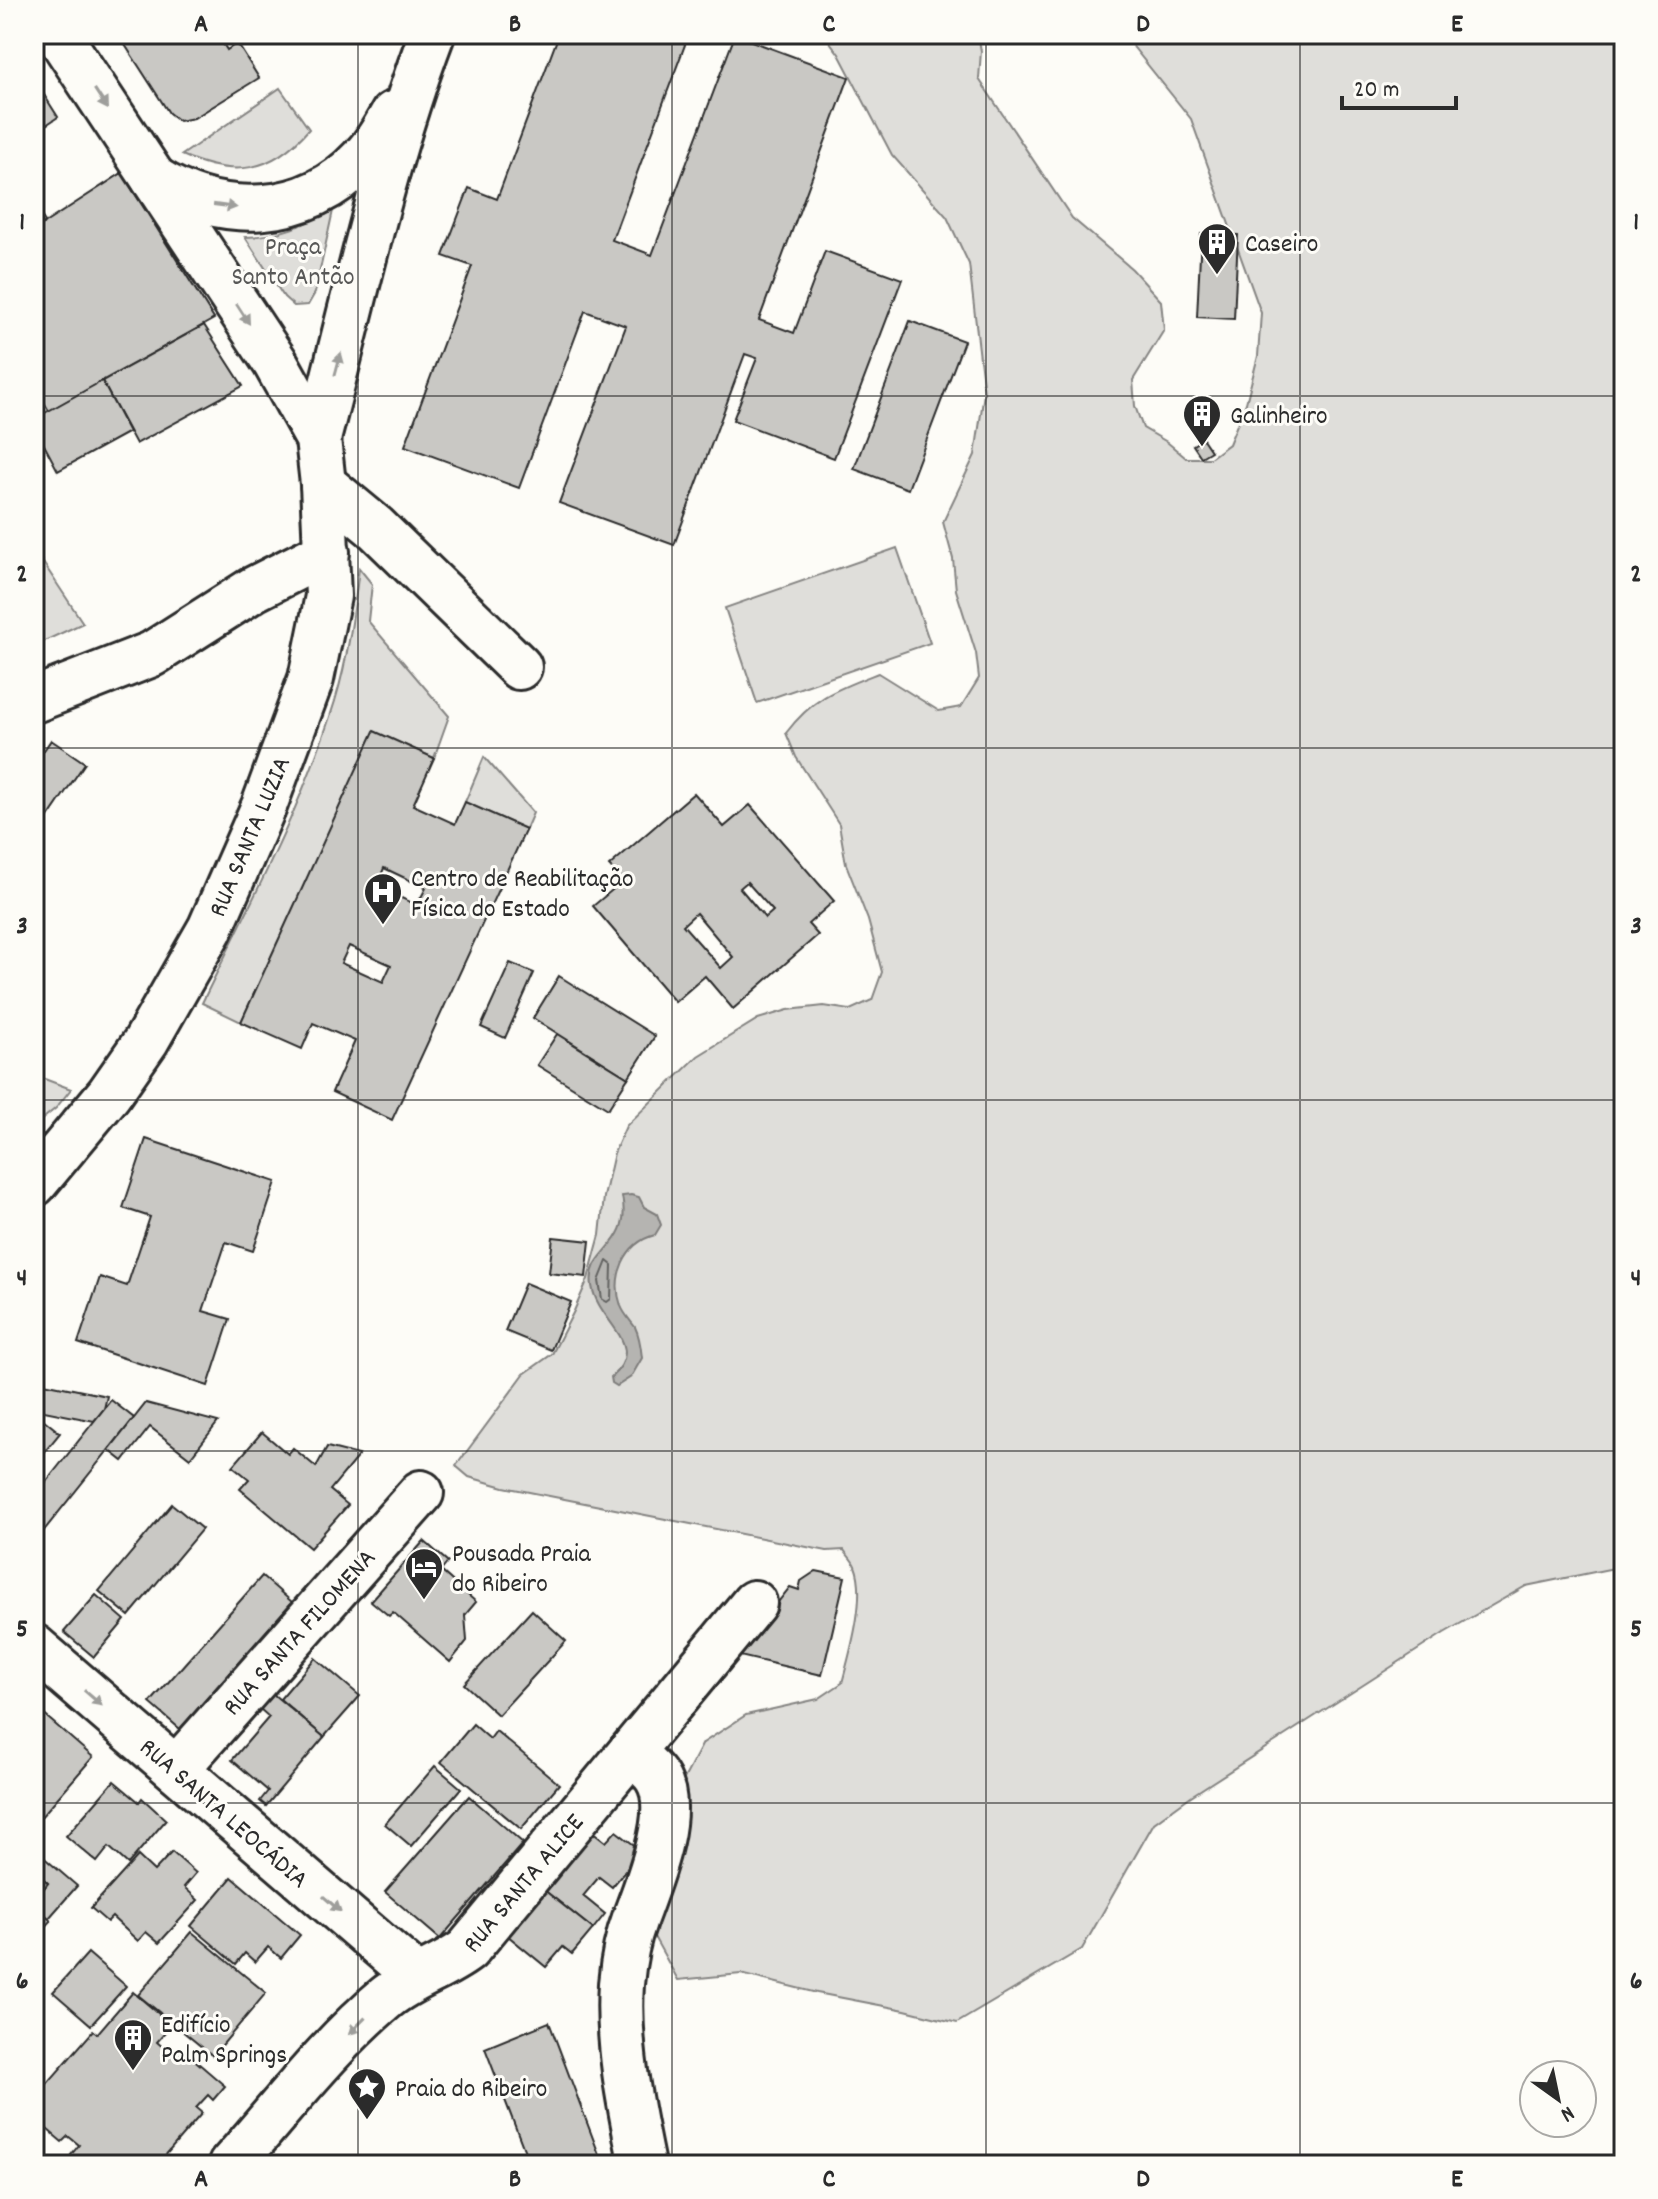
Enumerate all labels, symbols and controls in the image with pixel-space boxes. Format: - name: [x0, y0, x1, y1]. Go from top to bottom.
- text: A: [194, 7, 208, 44]
- text: B: [509, 7, 521, 44]
- text: C: [823, 7, 836, 44]
- text: D: [1136, 7, 1150, 44]
- text: E: [1451, 7, 1463, 44]
- scale bar: [1342, 60, 1456, 110]
- text: 20 m: [1354, 74, 1400, 108]
- one-way arrow: [93, 88, 108, 110]
- one-way arrow: [213, 201, 238, 213]
- text: 1: [19, 205, 25, 242]
- text: 1: [1633, 205, 1639, 242]
- building icon: Caseiro: [1196, 221, 1238, 276]
- place label: Caseiro: [1245, 227, 1318, 264]
- park label: Praça Santo Antão: [231, 230, 355, 297]
- one-way arrow: [235, 303, 250, 324]
- one-way arrow: [332, 351, 344, 376]
- building icon: Galinheiro: [1181, 393, 1223, 448]
- place label: Galinheiro: [1230, 399, 1328, 436]
- text: 2: [16, 557, 28, 594]
- text: 2: [1630, 557, 1642, 594]
- street label: RUA SANTA LUZIA: [201, 751, 302, 923]
- place label: Centro de Reabilitação Física do Estado: [411, 862, 634, 929]
- hospital icon: Centro de Reabilitação Física do Estado: [362, 871, 404, 926]
- text: 3: [16, 909, 28, 946]
- text: 3: [1630, 909, 1642, 946]
- text: 4: [17, 1261, 27, 1298]
- text: 4: [1631, 1261, 1641, 1298]
- place label: Pousada Praia do Ribeiro: [452, 1537, 591, 1604]
- street label: RUA SANTA FILOMENA: [215, 1542, 386, 1725]
- hotel icon: Pousada Praia do Ribeiro: [403, 1546, 445, 1601]
- text: 5: [16, 1612, 28, 1649]
- text: 5: [1630, 1612, 1642, 1649]
- one-way arrow: [83, 1689, 103, 1706]
- street label: RUA SANTA LEOCÁDIA: [130, 1731, 315, 1899]
- street label: RUA SANTA ALICE: [455, 1806, 594, 1962]
- one-way arrow: [323, 1895, 342, 1913]
- text: 6: [16, 1964, 28, 2001]
- text: 6: [1630, 1964, 1642, 2001]
- place label: Edifício Palm Springs: [161, 2008, 287, 2075]
- one-way arrow: [348, 2016, 367, 2035]
- building icon: Edifício Palm Springs: [112, 2017, 154, 2072]
- north arrow: [1518, 2059, 1598, 2139]
- place icon: Praia do Ribeiro: [346, 2066, 388, 2121]
- place label: Praia do Ribeiro: [395, 2072, 547, 2109]
- text: N: [1554, 2097, 1580, 2129]
- text: A: [194, 2162, 208, 2199]
- text: B: [509, 2162, 521, 2199]
- text: C: [823, 2162, 836, 2199]
- text: D: [1136, 2162, 1150, 2199]
- text: E: [1451, 2162, 1463, 2199]

